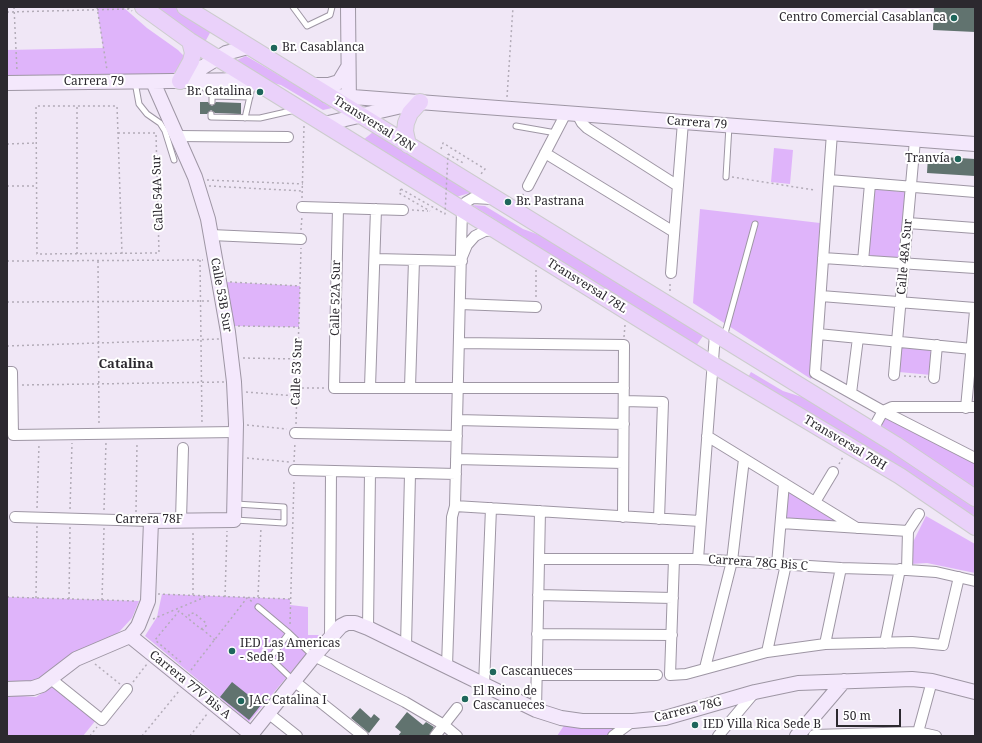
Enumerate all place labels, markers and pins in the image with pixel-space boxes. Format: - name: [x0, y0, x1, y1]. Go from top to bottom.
- place label: Centro Comercial Casablanca: [779, 11, 946, 25]
- marker: Centro Comercial Casablanca: [949, 13, 959, 23]
- place label: Br. Casablanca: [282, 41, 365, 55]
- marker: Br. Casablanca: [269, 43, 279, 53]
- place label: Br. Catalina: [187, 85, 252, 99]
- marker: Br. Catalina: [255, 87, 265, 97]
- place label: Tranvía: [905, 152, 950, 166]
- marker: Tranvía: [953, 154, 963, 164]
- place label: Br. Pastrana: [516, 195, 584, 209]
- marker: Br. Pastrana: [503, 197, 513, 207]
- place label: IED Las Americas - Sede B: [240, 637, 340, 665]
- marker: IED Las Americas - Sede B: [227, 646, 237, 656]
- place label: Cascanueces: [501, 665, 573, 679]
- marker: Cascanueces: [488, 667, 498, 677]
- place label: El Reino de Cascanueces: [473, 685, 545, 713]
- place label: JAC Catalina I: [249, 694, 327, 708]
- marker: El Reino de Cascanueces: [460, 694, 470, 704]
- marker: JAC Catalina I: [236, 696, 246, 706]
- place label: IED Villa Rica Sede B: [703, 718, 821, 732]
- marker: IED Villa Rica Sede B: [690, 720, 700, 730]

